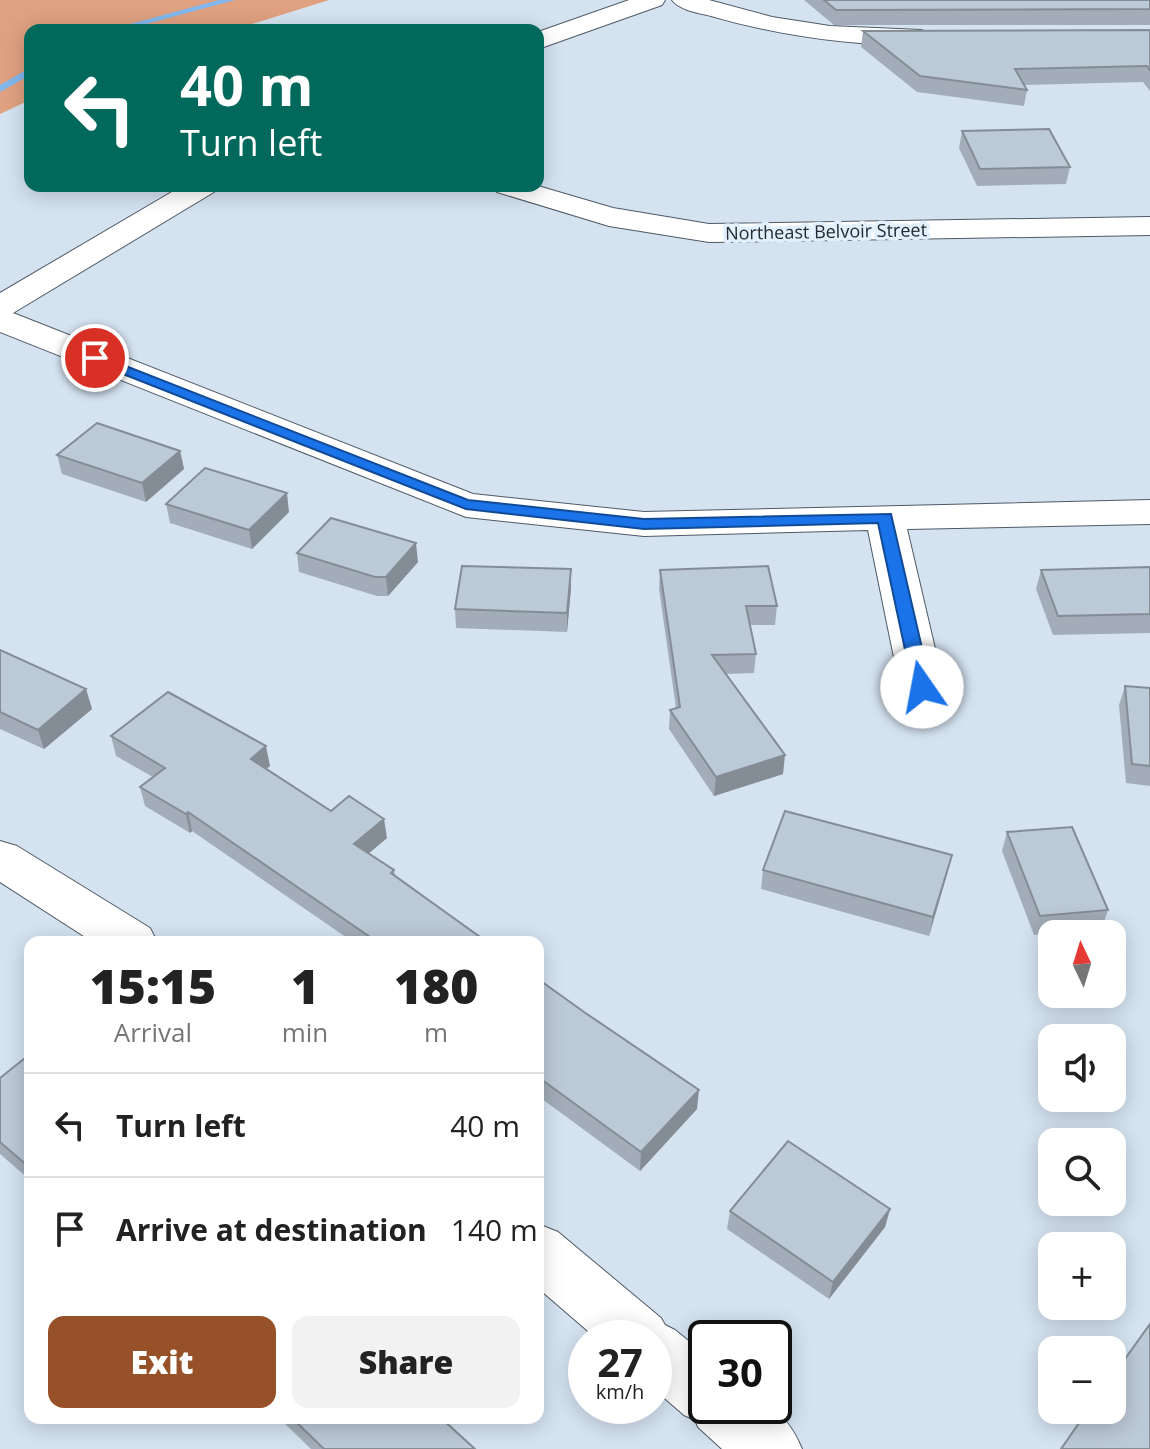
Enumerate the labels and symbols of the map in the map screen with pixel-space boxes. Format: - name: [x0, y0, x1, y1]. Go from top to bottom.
- street label: Northeast Belvoir Street: [725, 217, 927, 245]
- pin: [61, 324, 129, 392]
- position arrow: [880, 645, 964, 729]
- north arrow: [1038, 920, 1126, 1008]
- speed limit sign: 30: [688, 1320, 792, 1424]

